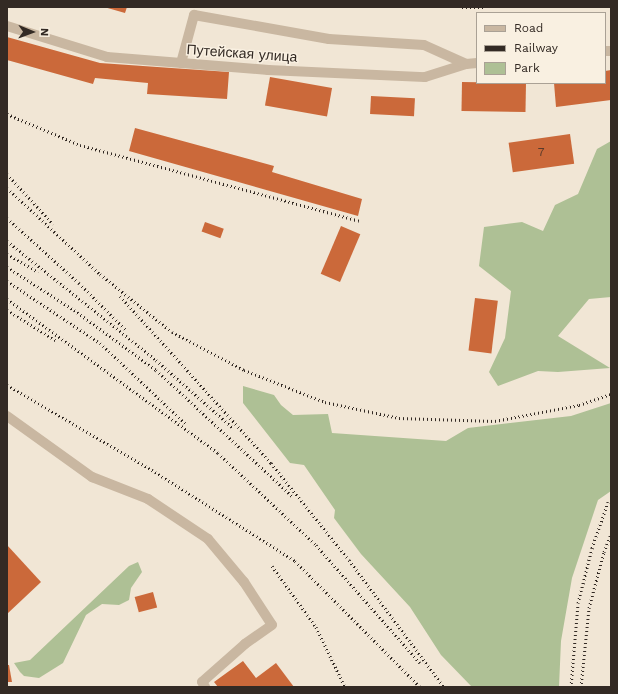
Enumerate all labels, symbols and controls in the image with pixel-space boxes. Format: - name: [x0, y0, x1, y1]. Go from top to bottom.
- north arrow: [12, 12, 52, 52]
- legend: [476, 12, 606, 84]
- text: Road: [514, 21, 543, 35]
- text: N: [38, 28, 51, 36]
- street label: Путейская улица: [186, 41, 298, 65]
- text: Railway: [514, 41, 558, 55]
- text: Park: [514, 61, 540, 75]
- house number: 7: [538, 146, 544, 160]

